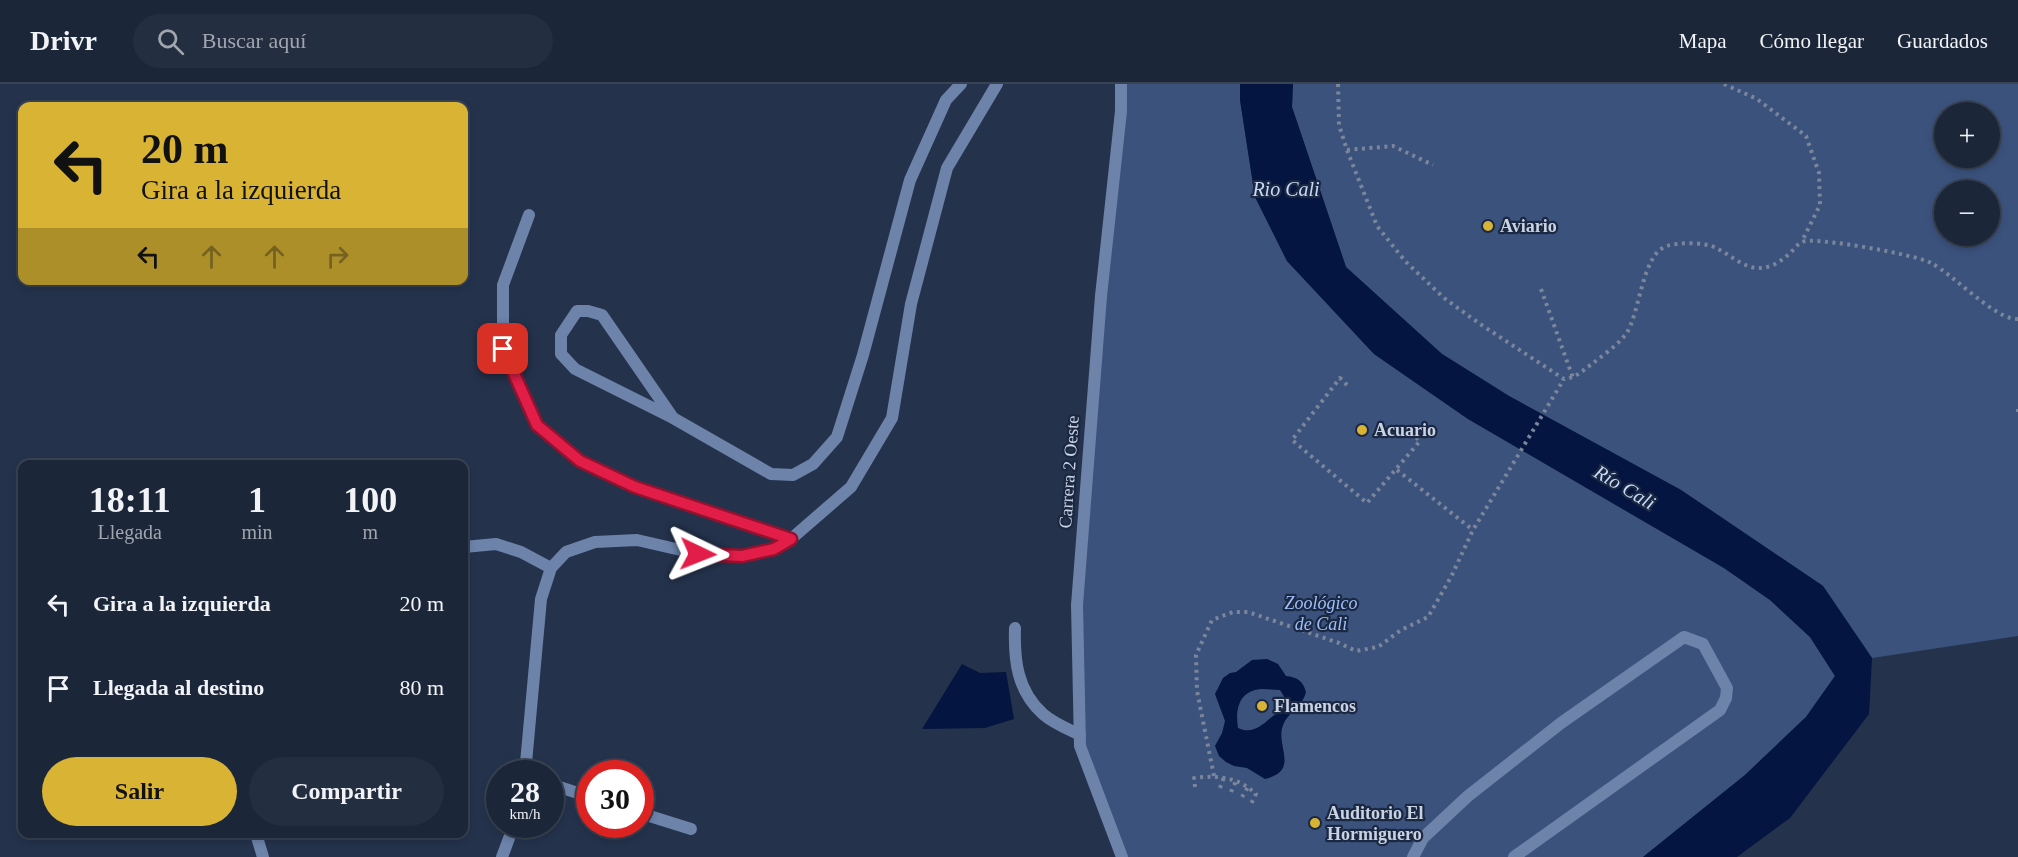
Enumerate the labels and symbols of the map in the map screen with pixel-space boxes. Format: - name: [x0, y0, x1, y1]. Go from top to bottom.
- water label: Rio Cali: [1251, 178, 1320, 200]
- place label: Aviario: [1500, 216, 1557, 236]
- marker: Aviario: [1481, 219, 1495, 233]
- pin: [477, 323, 528, 374]
- street label: Carrera 2 Oeste: [1055, 415, 1083, 529]
- place label: Acuario: [1374, 420, 1436, 440]
- marker: Acuario: [1355, 423, 1369, 437]
- water label: Río Cali: [1590, 460, 1659, 514]
- position arrow: [666, 522, 730, 586]
- park label: Zoológico de Cali: [1284, 593, 1358, 634]
- place label: Flamencos: [1274, 696, 1356, 716]
- marker: Flamencos: [1255, 699, 1269, 713]
- speed limit sign: 30: [576, 760, 654, 838]
- place label: Auditorio El Hormiguero: [1327, 803, 1424, 844]
- marker: Auditorio El Hormiguero: [1308, 816, 1322, 830]

